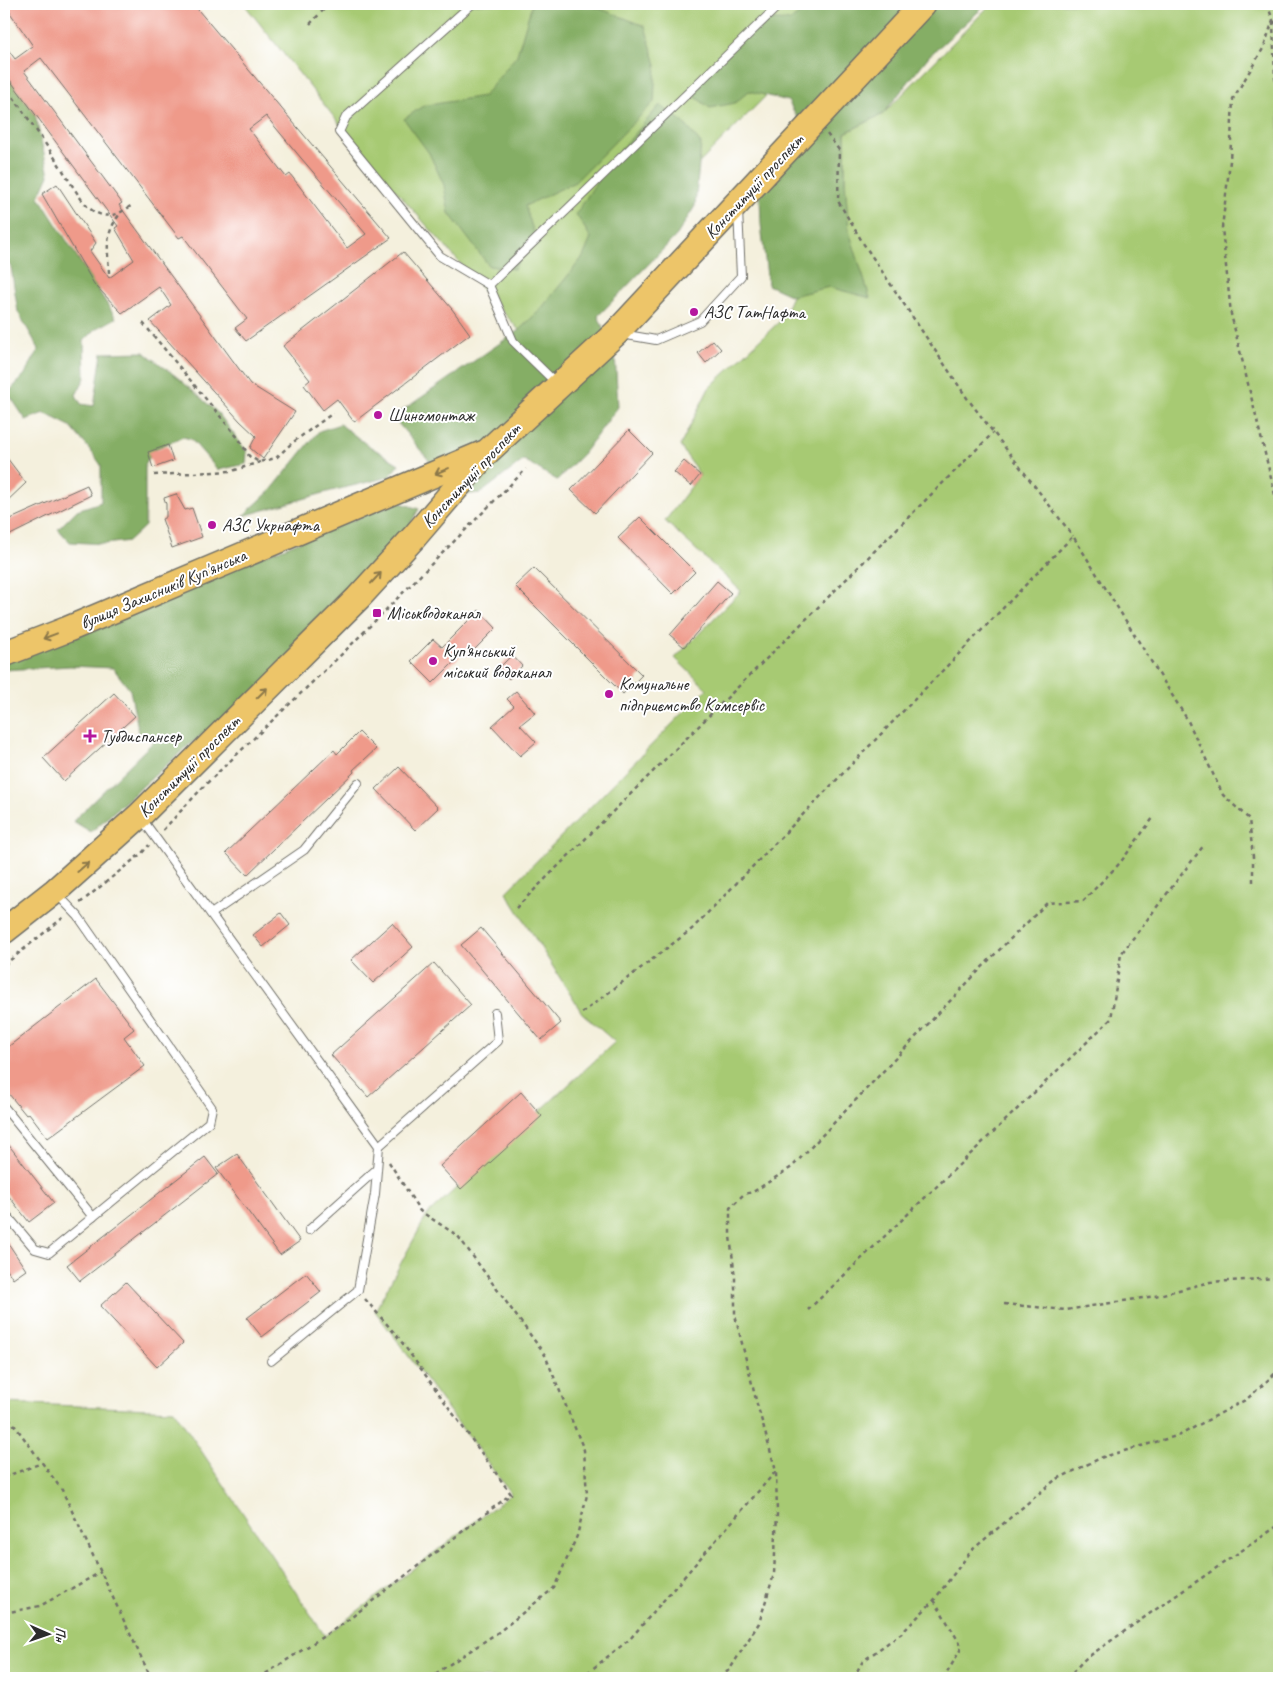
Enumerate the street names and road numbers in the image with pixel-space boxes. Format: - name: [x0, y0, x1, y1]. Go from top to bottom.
- street label: Конституції проспект: [700, 128, 809, 243]
- street label: Конституції проспект: [417, 417, 526, 532]
- street label: вулиця Захисників Куп'янська: [77, 543, 251, 634]
- street label: Конституції проспект: [133, 710, 245, 822]

